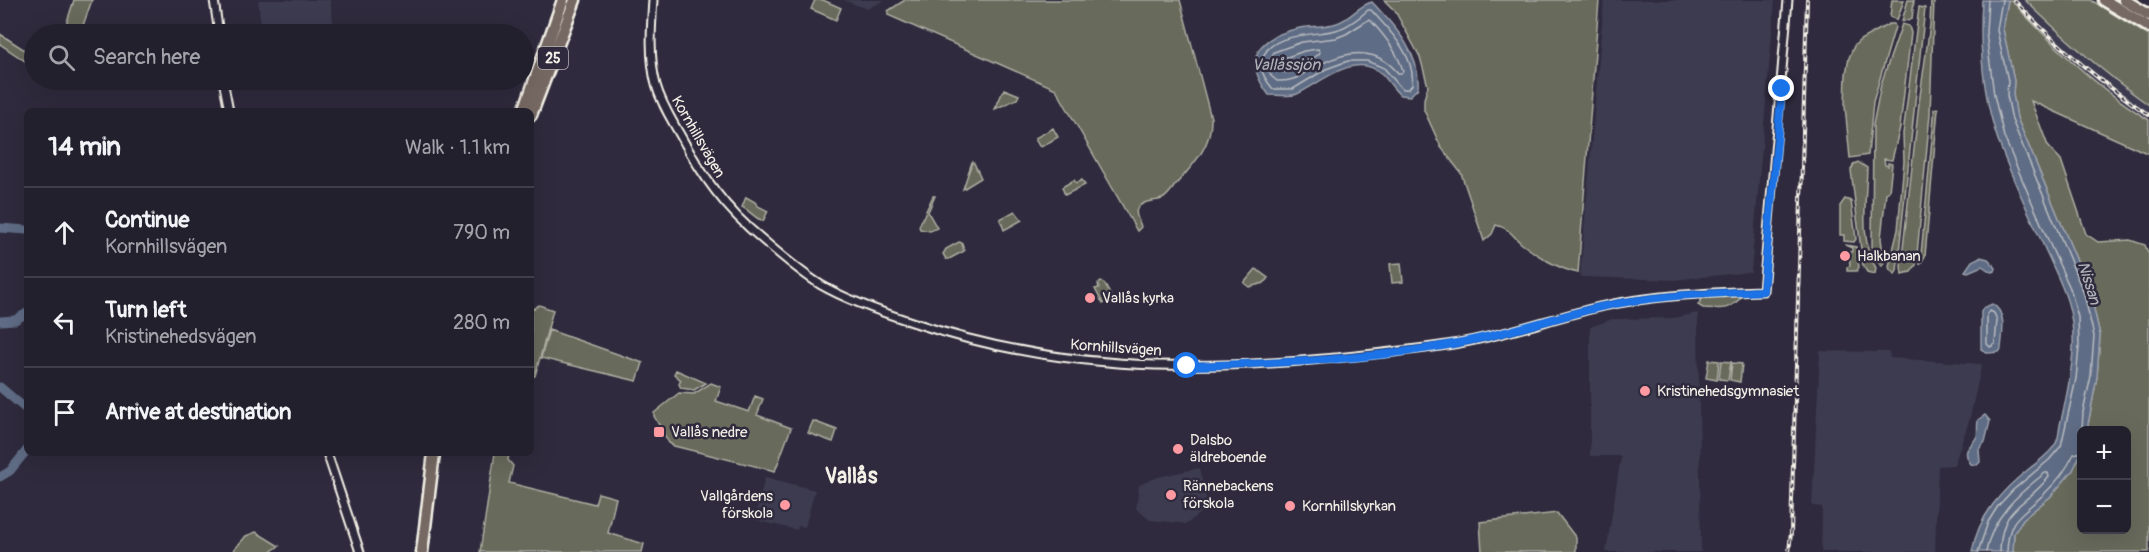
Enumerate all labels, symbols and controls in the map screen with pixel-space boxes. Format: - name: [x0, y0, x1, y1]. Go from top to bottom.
- search box: [24, 24, 534, 90]
- icon: search: [45, 41, 78, 74]
- text: Search here: [93, 43, 200, 71]
- road number: 25: [538, 47, 568, 69]
- water label: Vallåssjön: [1252, 55, 1321, 75]
- route end: [1768, 75, 1794, 101]
- street label: Kornhillsvägen: [667, 93, 729, 181]
- text: 14 min: [48, 131, 121, 163]
- text: Walk · 1.1 km: [405, 135, 510, 160]
- text: Continue: [105, 206, 189, 234]
- icon: ahead: [48, 216, 81, 249]
- text: 790 m: [453, 220, 510, 245]
- text: Kornhillsvägen: [105, 234, 227, 259]
- place label: Halkbanan: [1857, 247, 1921, 266]
- marker: Halkbanan: [1838, 249, 1852, 263]
- water label: Nissan: [2073, 259, 2105, 308]
- place label: Vallås kyrka: [1102, 289, 1174, 308]
- marker: Vallås kyrka: [1083, 291, 1097, 305]
- text: Turn left: [105, 296, 187, 324]
- icon: left: [48, 306, 81, 339]
- text: 280 m: [453, 310, 510, 335]
- text: Kristinehedsvägen: [105, 324, 257, 349]
- street label: Kornhillsvägen: [1070, 335, 1162, 361]
- route start: [1173, 352, 1199, 378]
- place label: Kristinehedsgymnasiet: [1657, 382, 1800, 401]
- marker: Kristinehedsgymnasiet: [1638, 384, 1652, 398]
- icon: arrive: [48, 396, 81, 429]
- text: Arrive at destination: [105, 398, 291, 426]
- place label: Vallås nedre: [671, 423, 748, 442]
- marker: Vallås nedre: [652, 425, 666, 439]
- map controls: [2077, 426, 2131, 534]
- button: +: [2077, 426, 2131, 480]
- place label: Dalsbo äldreboende: [1190, 431, 1267, 467]
- marker: Dalsbo äldreboende: [1171, 442, 1185, 456]
- district label: Vallås: [825, 463, 878, 490]
- place label: Rännebackens förskola: [1183, 477, 1274, 513]
- button: −: [2077, 480, 2131, 534]
- place label: Vallgårdens förskola: [700, 487, 773, 523]
- marker: Rännebackens förskola: [1164, 488, 1178, 502]
- place label: Kornhillskyrkan: [1302, 497, 1396, 516]
- marker: Vallgårdens förskola: [778, 498, 792, 512]
- marker: Kornhillskyrkan: [1283, 499, 1297, 513]

